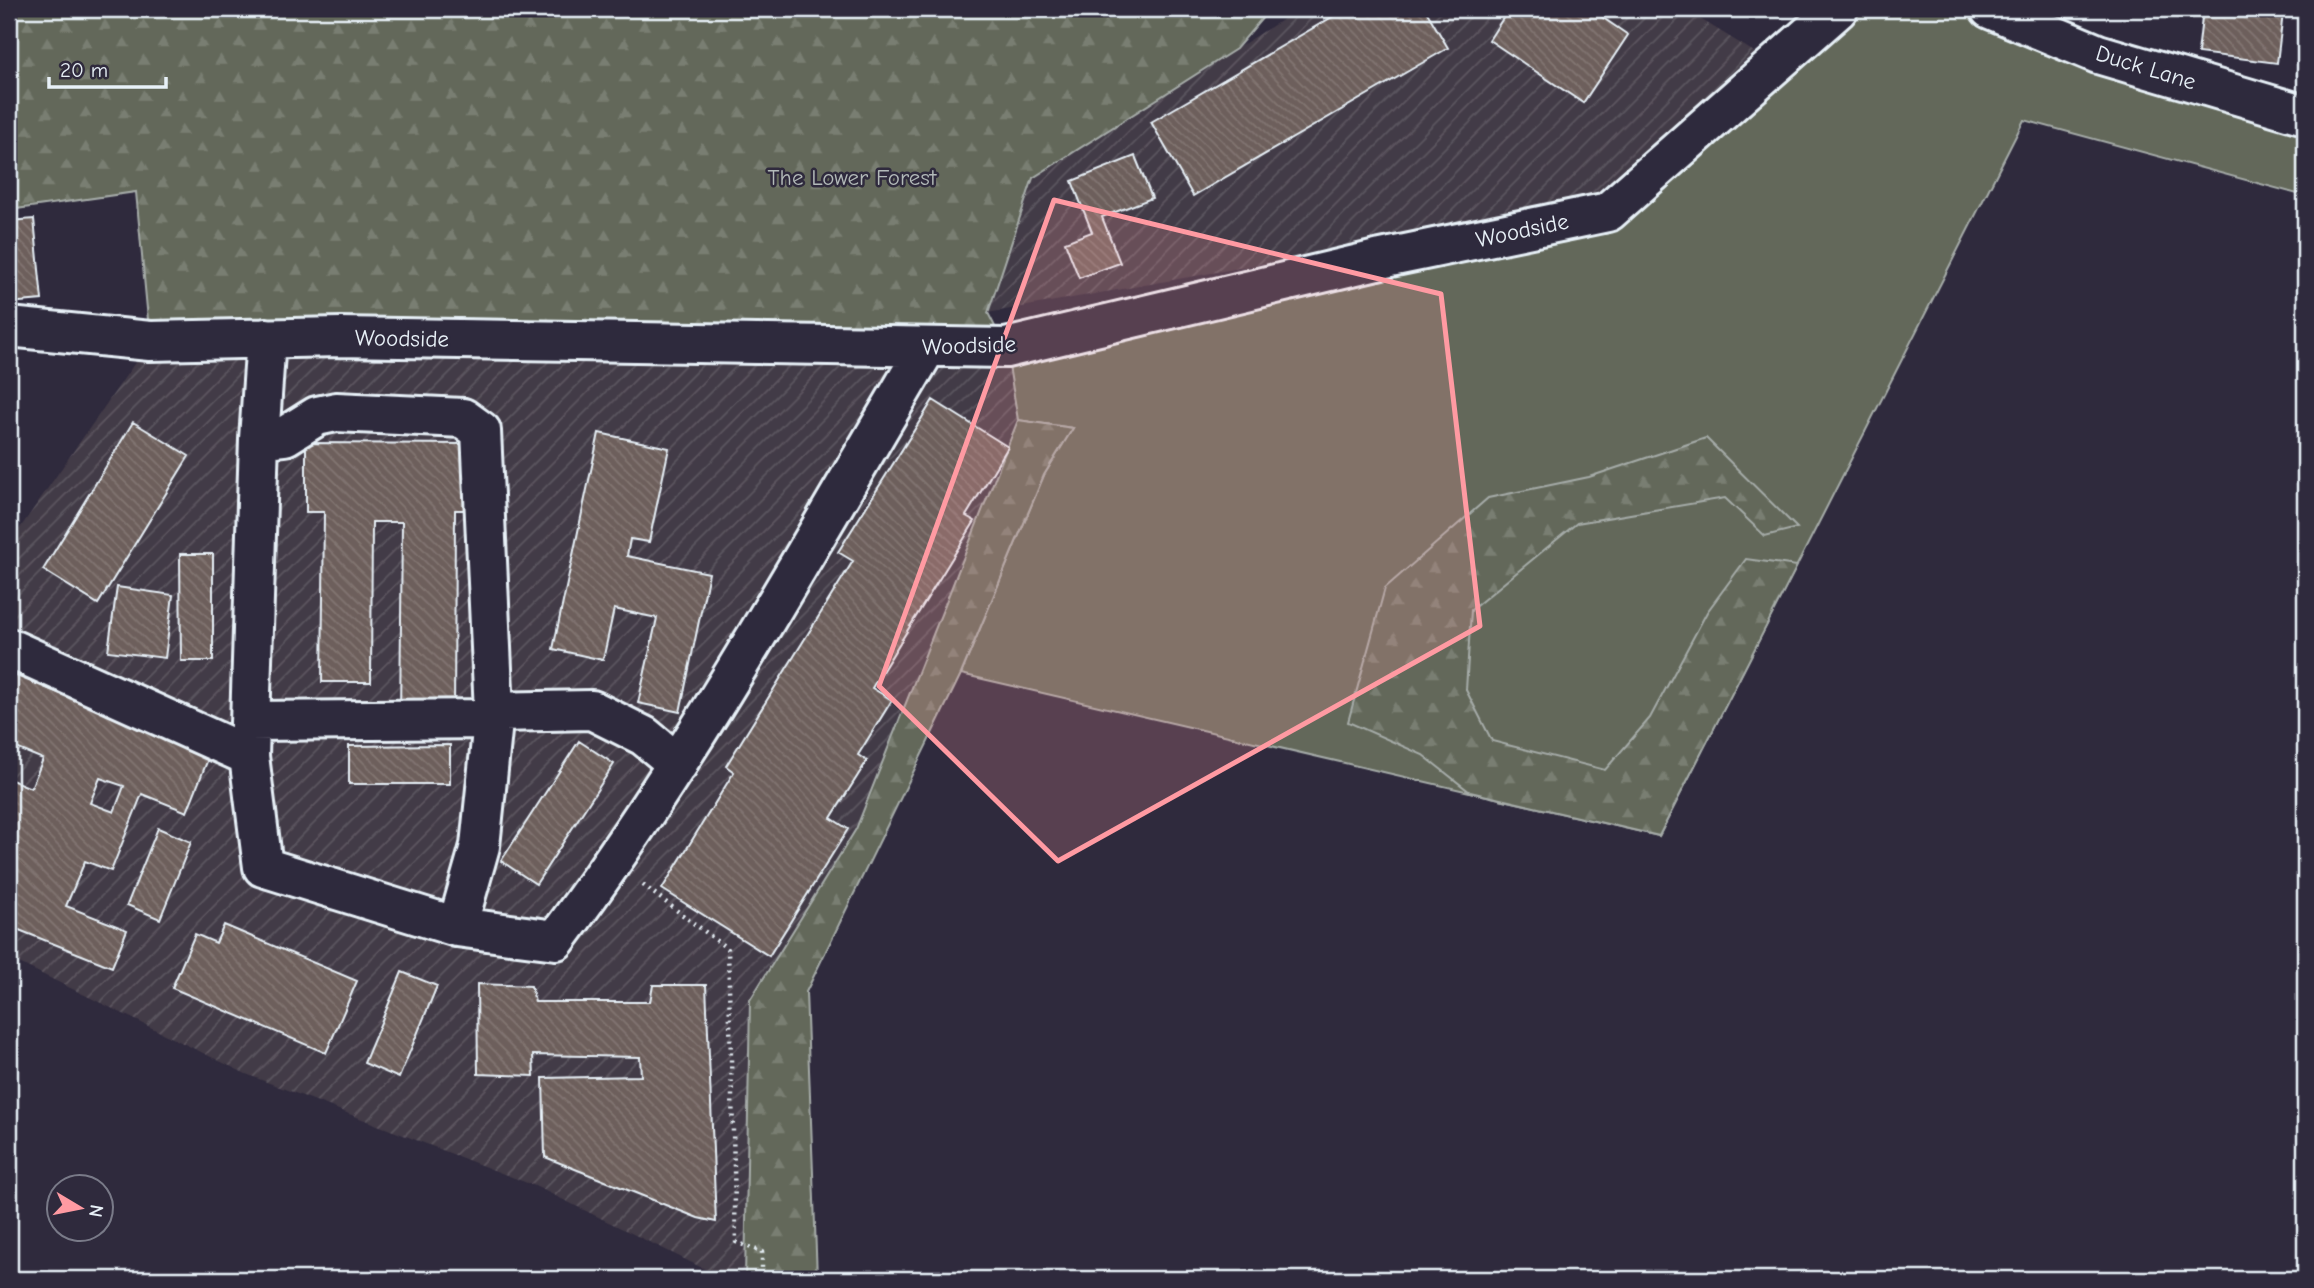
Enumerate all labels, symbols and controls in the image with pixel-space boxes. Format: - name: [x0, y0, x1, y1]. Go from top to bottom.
- street label: Duck Lane: [2092, 39, 2199, 95]
- scale bar: [49, 46, 166, 90]
- text: 20 m: [60, 58, 108, 82]
- park label: The Lower Forest: [768, 164, 938, 191]
- street label: Woodside: [1473, 208, 1571, 253]
- street label: Woodside: [355, 324, 449, 353]
- street label: Woodside: [922, 330, 1016, 361]
- north arrow: [46, 1172, 116, 1242]
- text: N: [84, 1203, 108, 1219]

